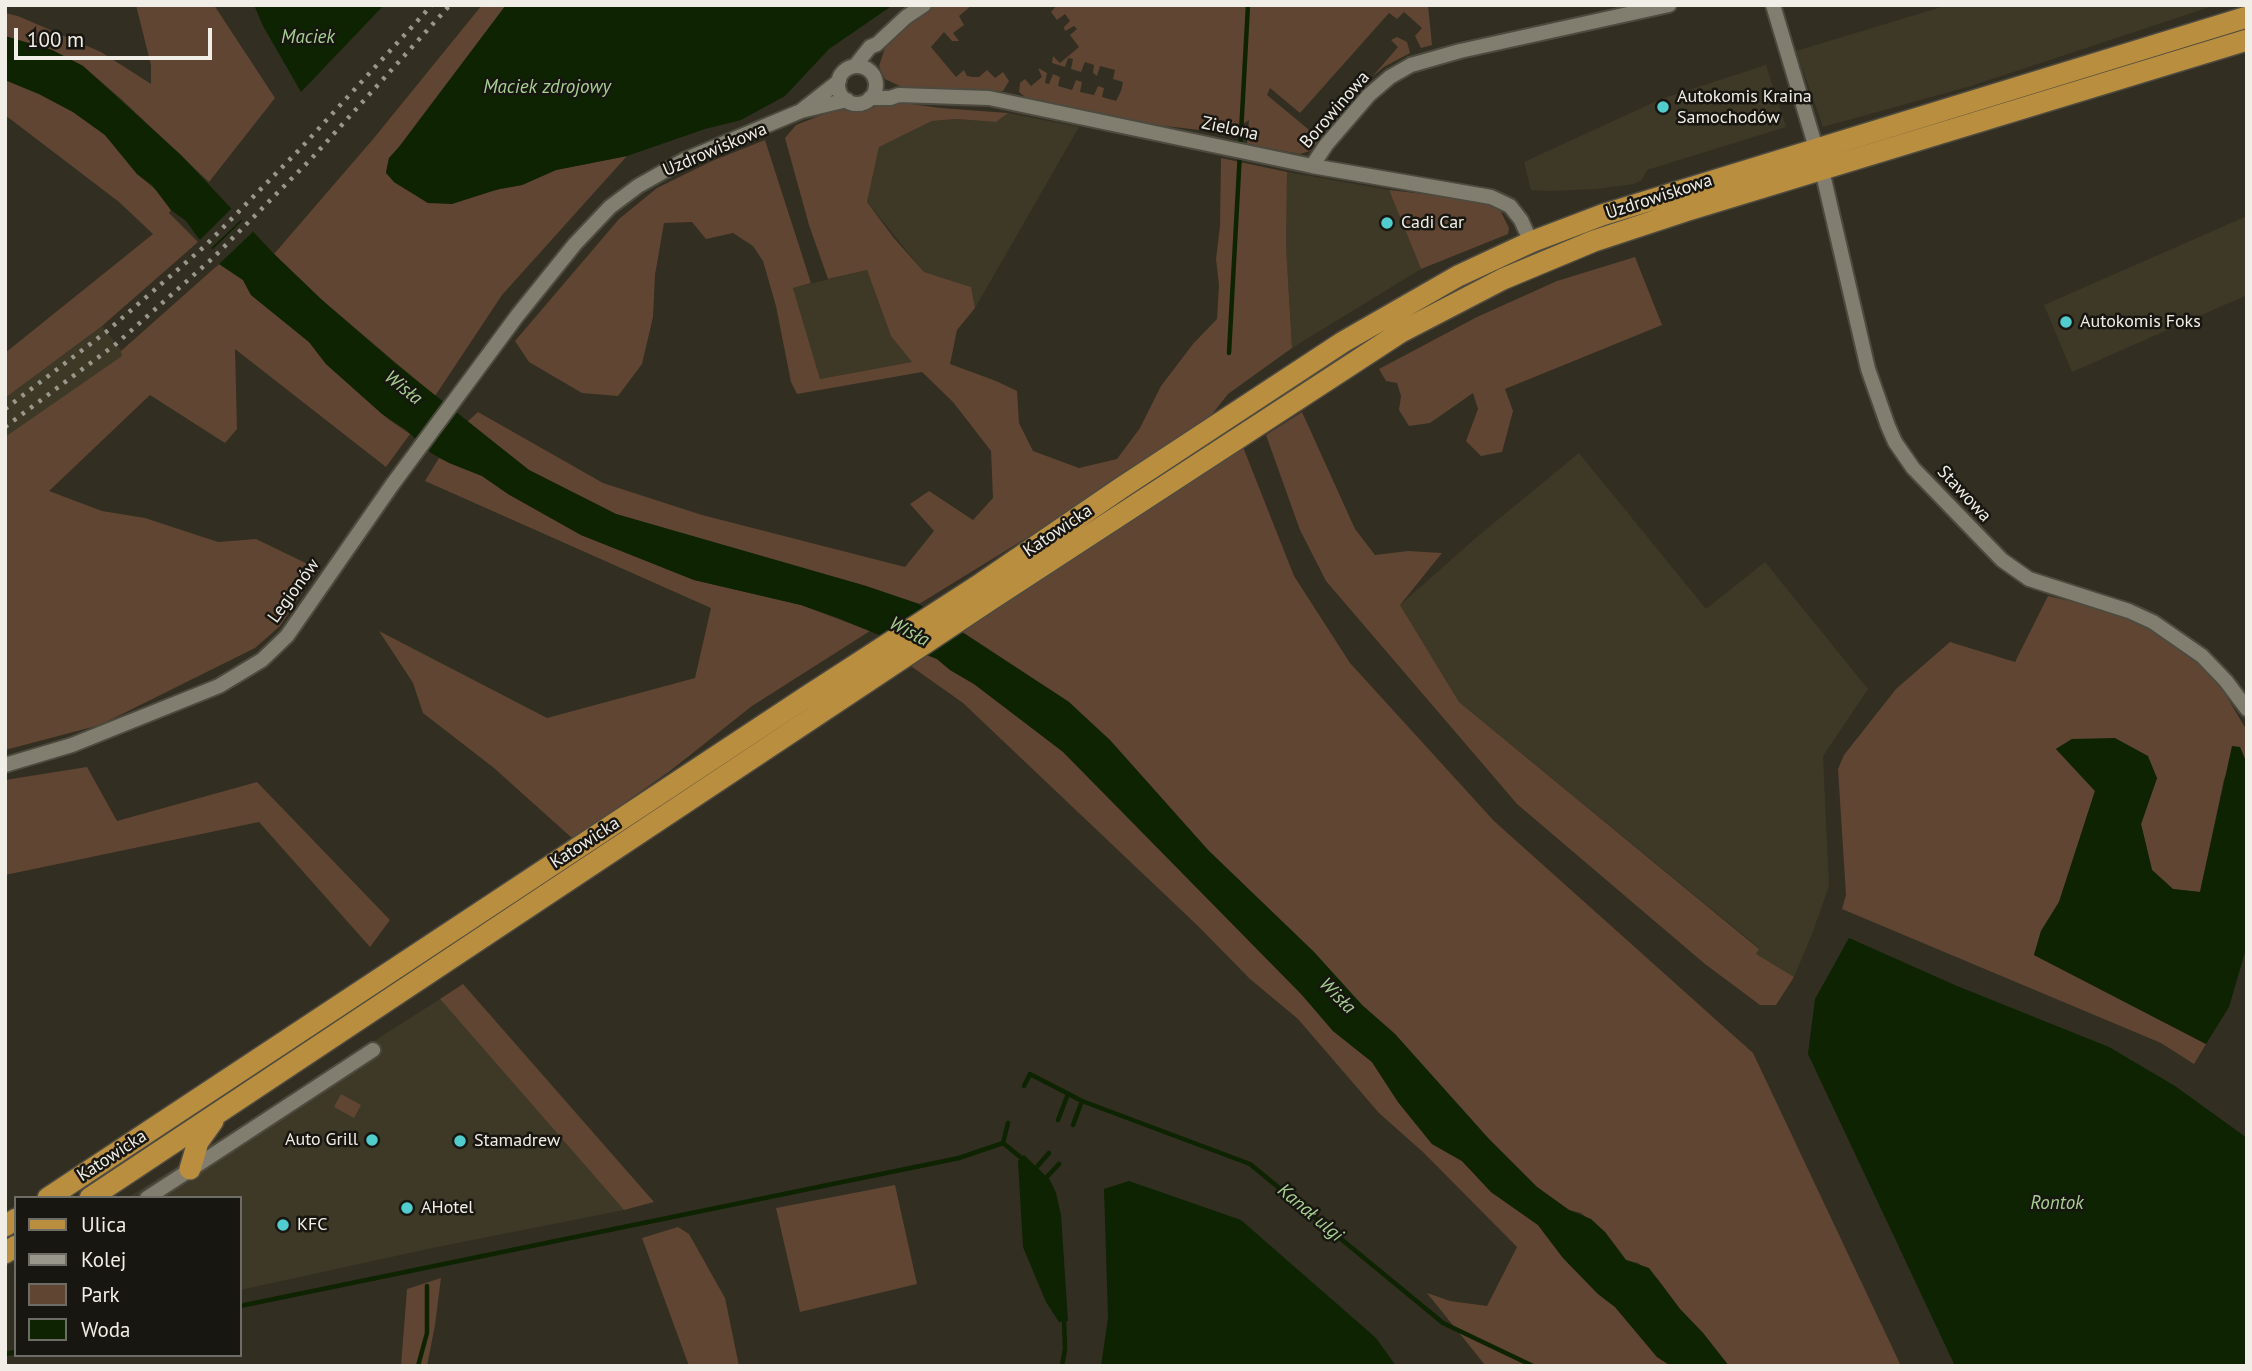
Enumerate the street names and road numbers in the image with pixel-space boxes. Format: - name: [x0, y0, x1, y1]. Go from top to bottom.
- street label: Borowinowa: [1296, 67, 1374, 153]
- street label: Zielona: [1200, 112, 1260, 146]
- street label: Uzdrowiskowa: [660, 118, 770, 182]
- street label: Uzdrowiskowa: [1603, 170, 1715, 224]
- street label: Stawowa: [1932, 461, 1996, 527]
- street label: Katowicka: [1019, 500, 1097, 562]
- street label: Legionów: [264, 555, 324, 627]
- street label: Katowicka: [546, 813, 624, 873]
- street label: Katowicka: [73, 1126, 151, 1186]

